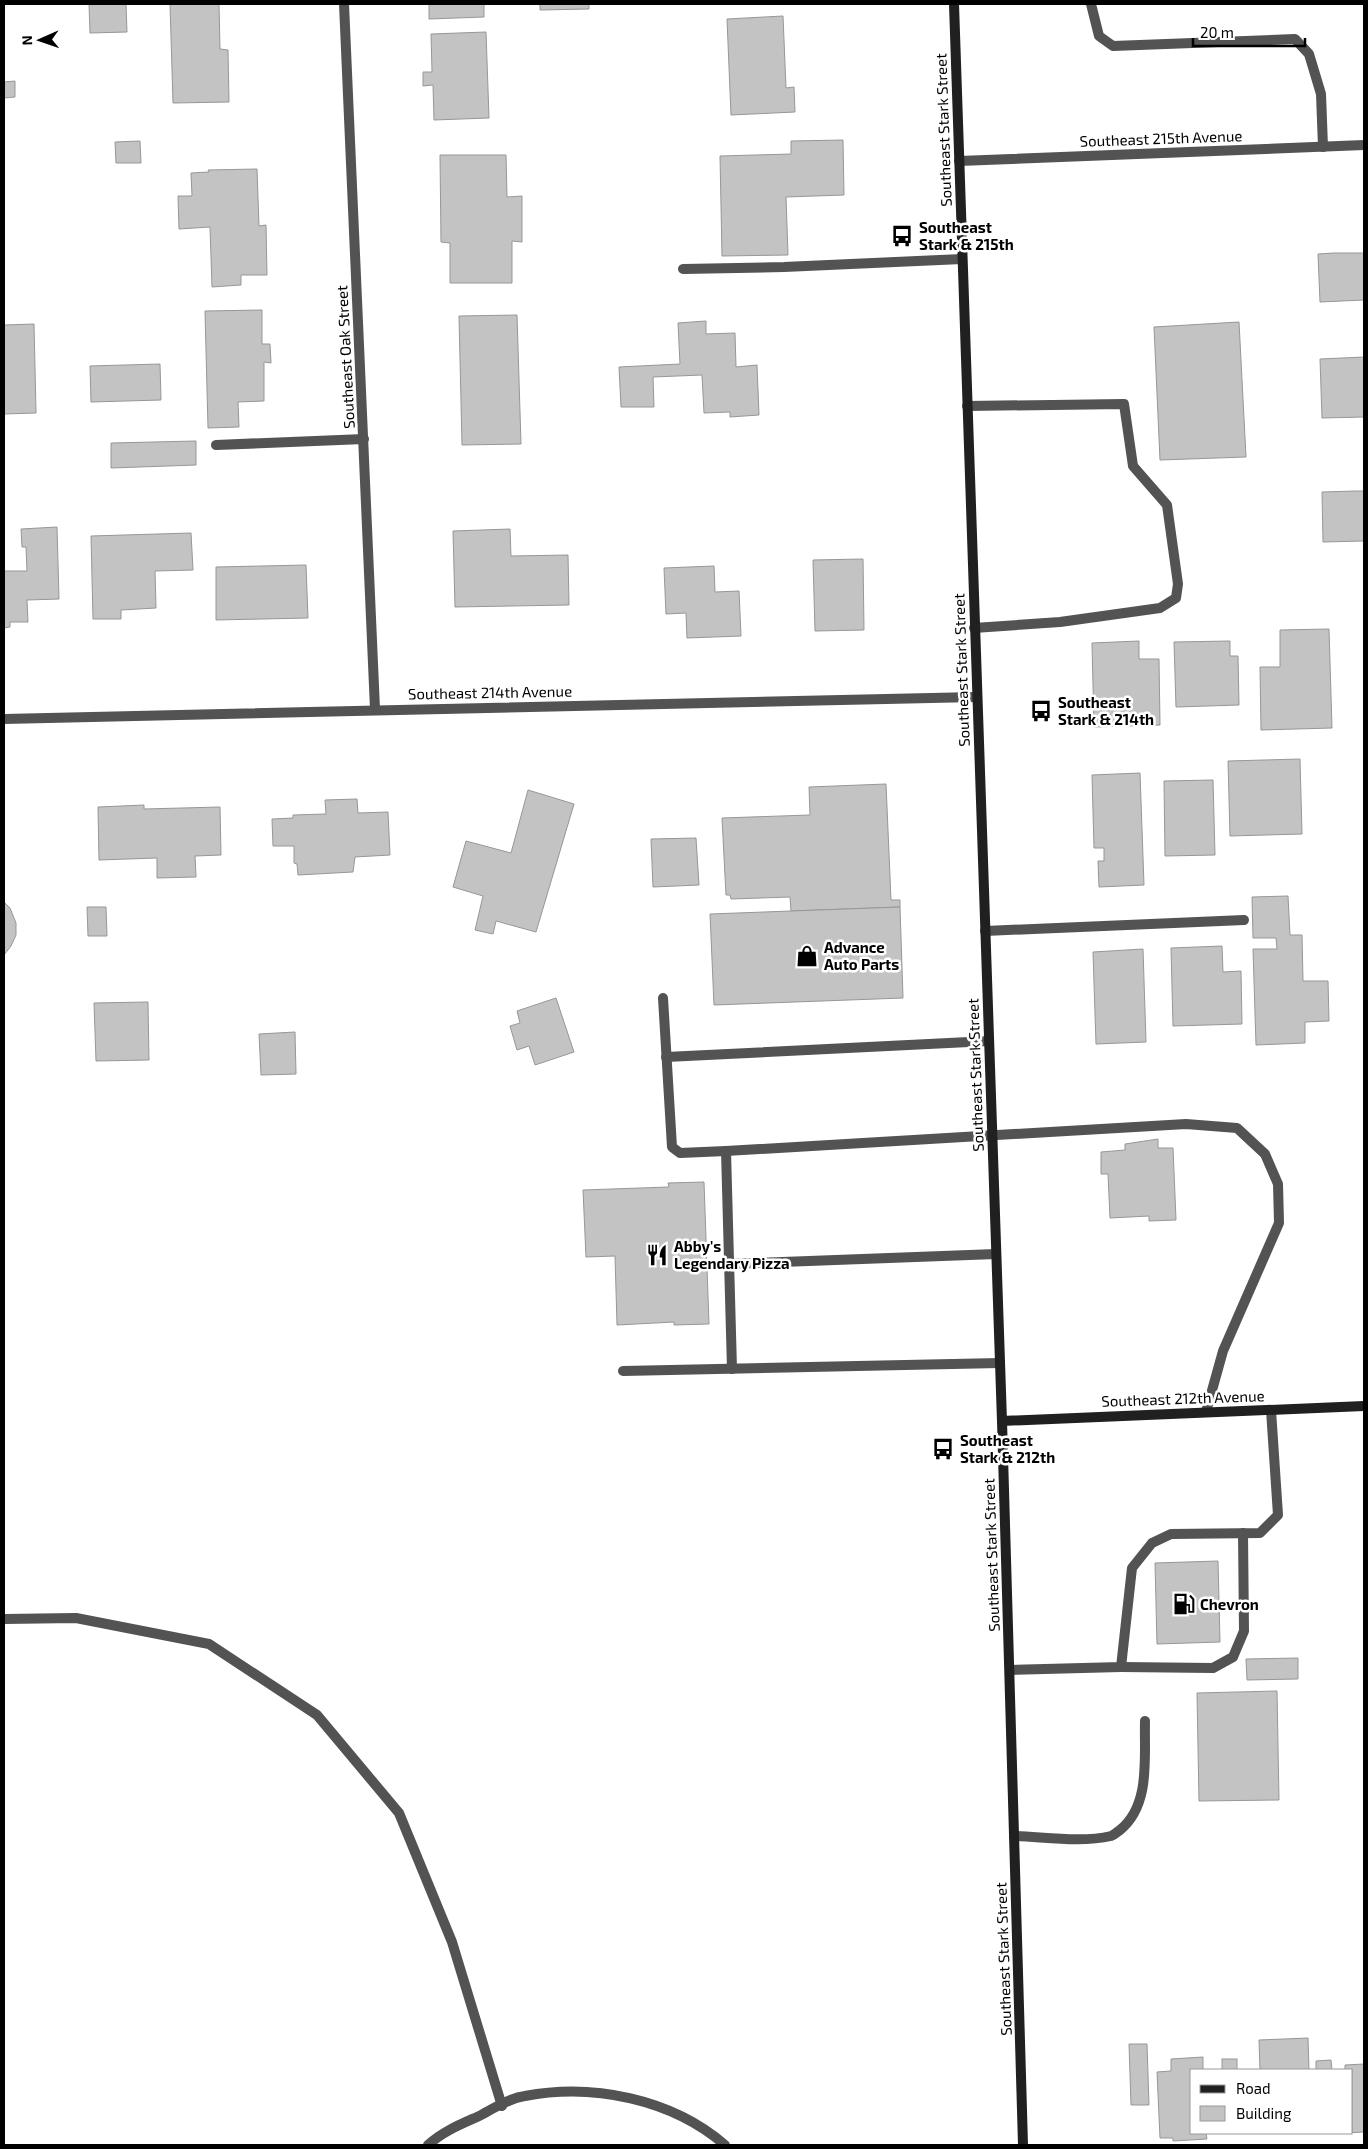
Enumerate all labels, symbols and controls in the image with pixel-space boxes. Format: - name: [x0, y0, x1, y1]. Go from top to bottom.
- north arrow: [15, 15, 65, 65]
- scale bar: [1193, 15, 1306, 47]
- text: 20 m: [1200, 23, 1234, 41]
- text: N: [18, 35, 35, 46]
- street label: Southeast Stark Street: [931, 53, 955, 207]
- street label: Southeast 215th Avenue: [1079, 126, 1243, 150]
- place label: Southeast Stark & 215th: [919, 218, 1014, 253]
- bus stop icon: Southeast Stark & 215th: [889, 223, 915, 249]
- street label: Southeast Oak Street: [332, 285, 358, 429]
- street label: Southeast Stark Street: [949, 593, 973, 747]
- street label: Southeast 214th Avenue: [408, 682, 572, 702]
- place label: Southeast Stark & 214th: [1058, 693, 1154, 728]
- bus stop icon: Southeast Stark & 214th: [1028, 698, 1054, 724]
- place label: Advance Auto Parts: [824, 938, 899, 973]
- shop icon: Advance Auto Parts: [794, 943, 820, 969]
- street label: Southeast Stark Street: [963, 998, 987, 1152]
- place label: Abby's Legendary Pizza: [674, 1237, 790, 1273]
- restaurant icon: Abby's Legendary Pizza: [644, 1242, 670, 1268]
- street label: Southeast 212th Avenue: [1101, 1386, 1265, 1410]
- place label: Southeast Stark & 212th: [960, 1431, 1055, 1466]
- bus stop icon: Southeast Stark & 212th: [930, 1436, 956, 1462]
- street label: Southeast Stark Street: [979, 1478, 1003, 1632]
- fuel station icon: Chevron: [1171, 1591, 1197, 1617]
- place label: Chevron: [1200, 1595, 1259, 1613]
- street label: Southeast Stark Street: [991, 1882, 1015, 2036]
- legend: [1190, 2069, 1353, 2134]
- text: Road: [1236, 2079, 1271, 2097]
- text: Building: [1236, 2104, 1292, 2122]

